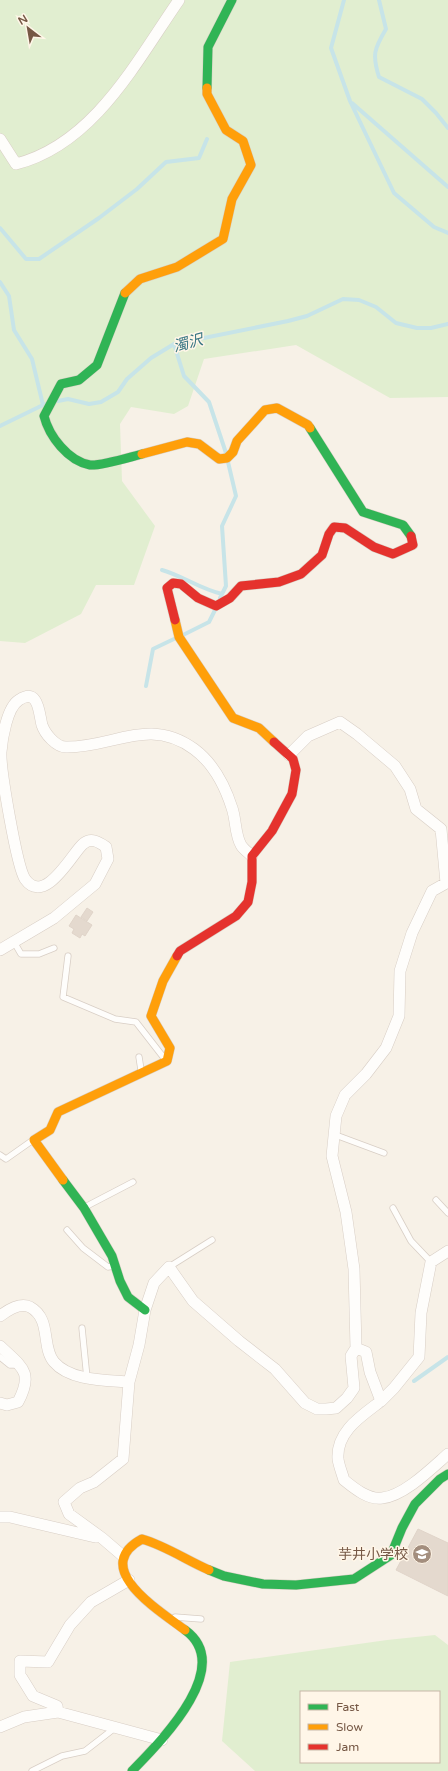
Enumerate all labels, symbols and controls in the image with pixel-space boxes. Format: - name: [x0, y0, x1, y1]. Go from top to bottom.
- north arrow: [8, 8, 48, 48]
- text: N: [16, 12, 30, 28]
- water label: 濁沢: [171, 330, 207, 356]
- school or university icon: 芋井小学校: [411, 1543, 433, 1565]
- place label: 芋井小学校: [338, 1546, 408, 1563]
- legend: [300, 1691, 440, 1763]
- text: Fast: [336, 1700, 360, 1714]
- text: Slow: [336, 1720, 363, 1734]
- text: Jam: [336, 1740, 359, 1754]

